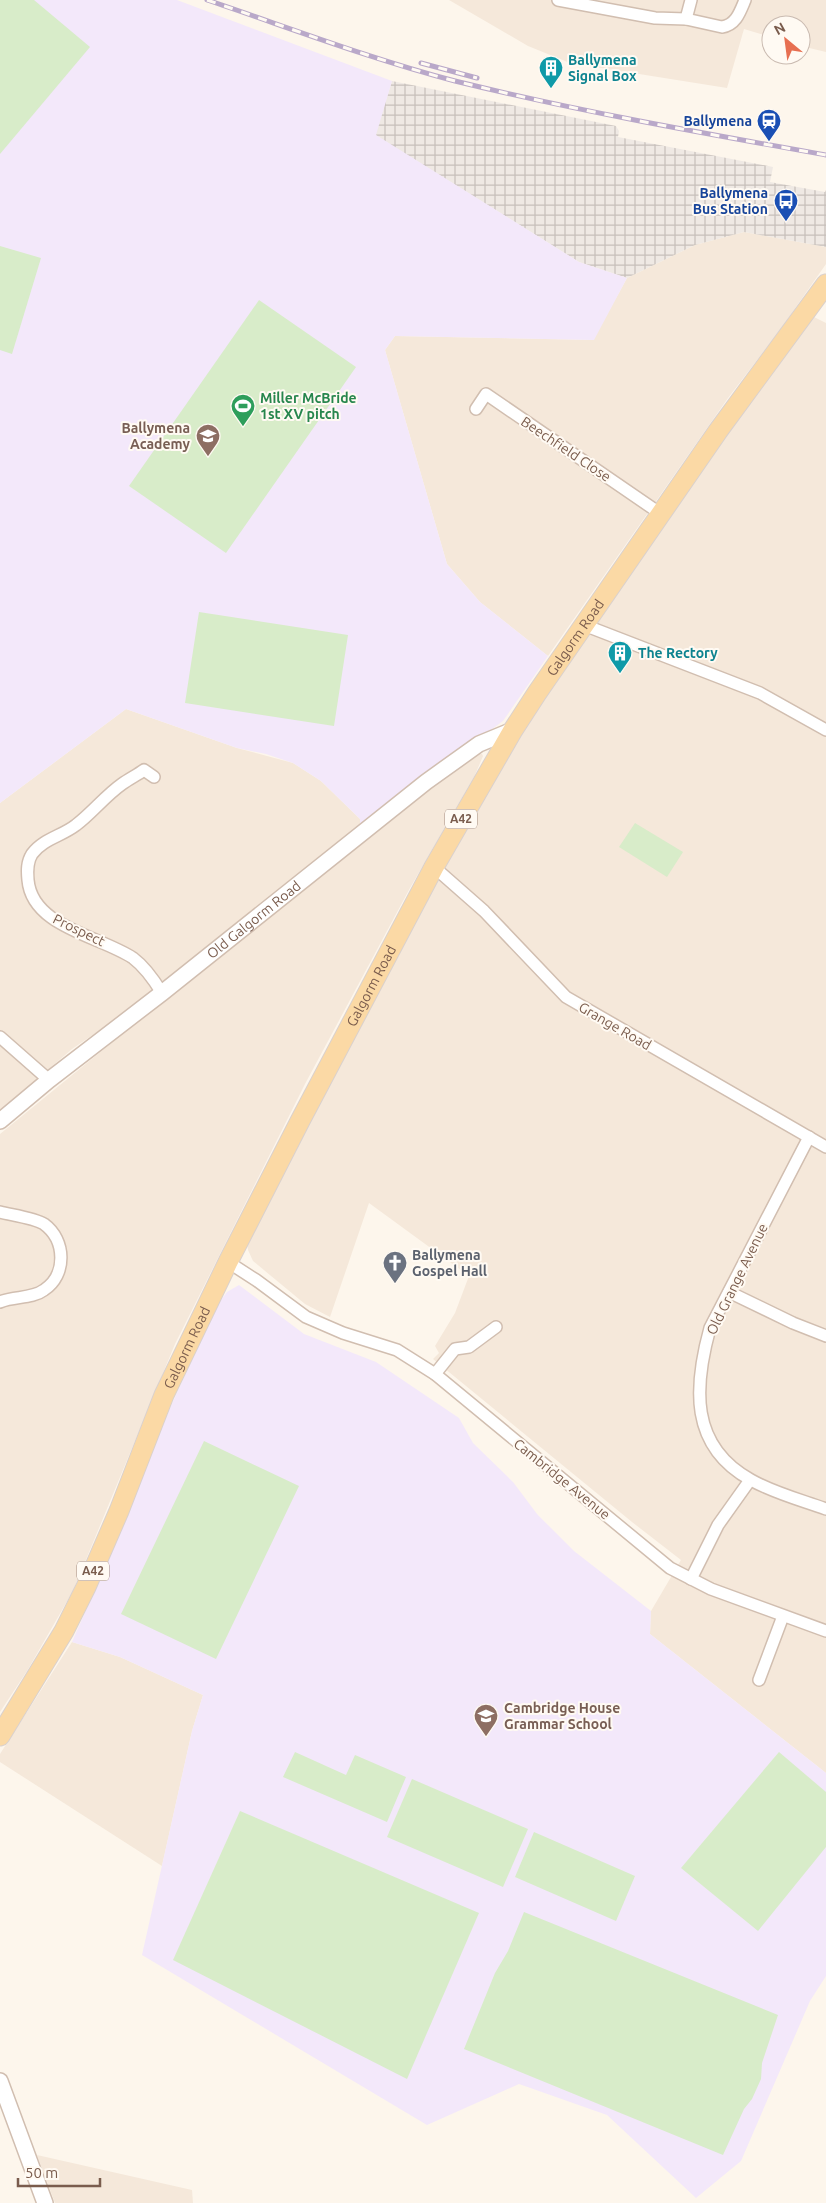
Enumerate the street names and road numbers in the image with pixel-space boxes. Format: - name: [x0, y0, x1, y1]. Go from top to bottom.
- street label: Beechfield Close: [518, 413, 614, 485]
- street label: Galgorm Road: [543, 596, 607, 679]
- road number: A42: [445, 810, 477, 829]
- street label: Old Galgorm Road: [204, 877, 304, 962]
- street label: Prospect: [50, 911, 108, 950]
- street label: Galgorm Road: [343, 943, 399, 1029]
- street label: Grange Road: [576, 999, 654, 1053]
- street label: Old Grange Avenue: [703, 1221, 771, 1337]
- street label: Galgorm Road: [160, 1304, 213, 1391]
- street label: Cambridge Avenue: [511, 1435, 613, 1523]
- road number: A42: [77, 1562, 109, 1580]

